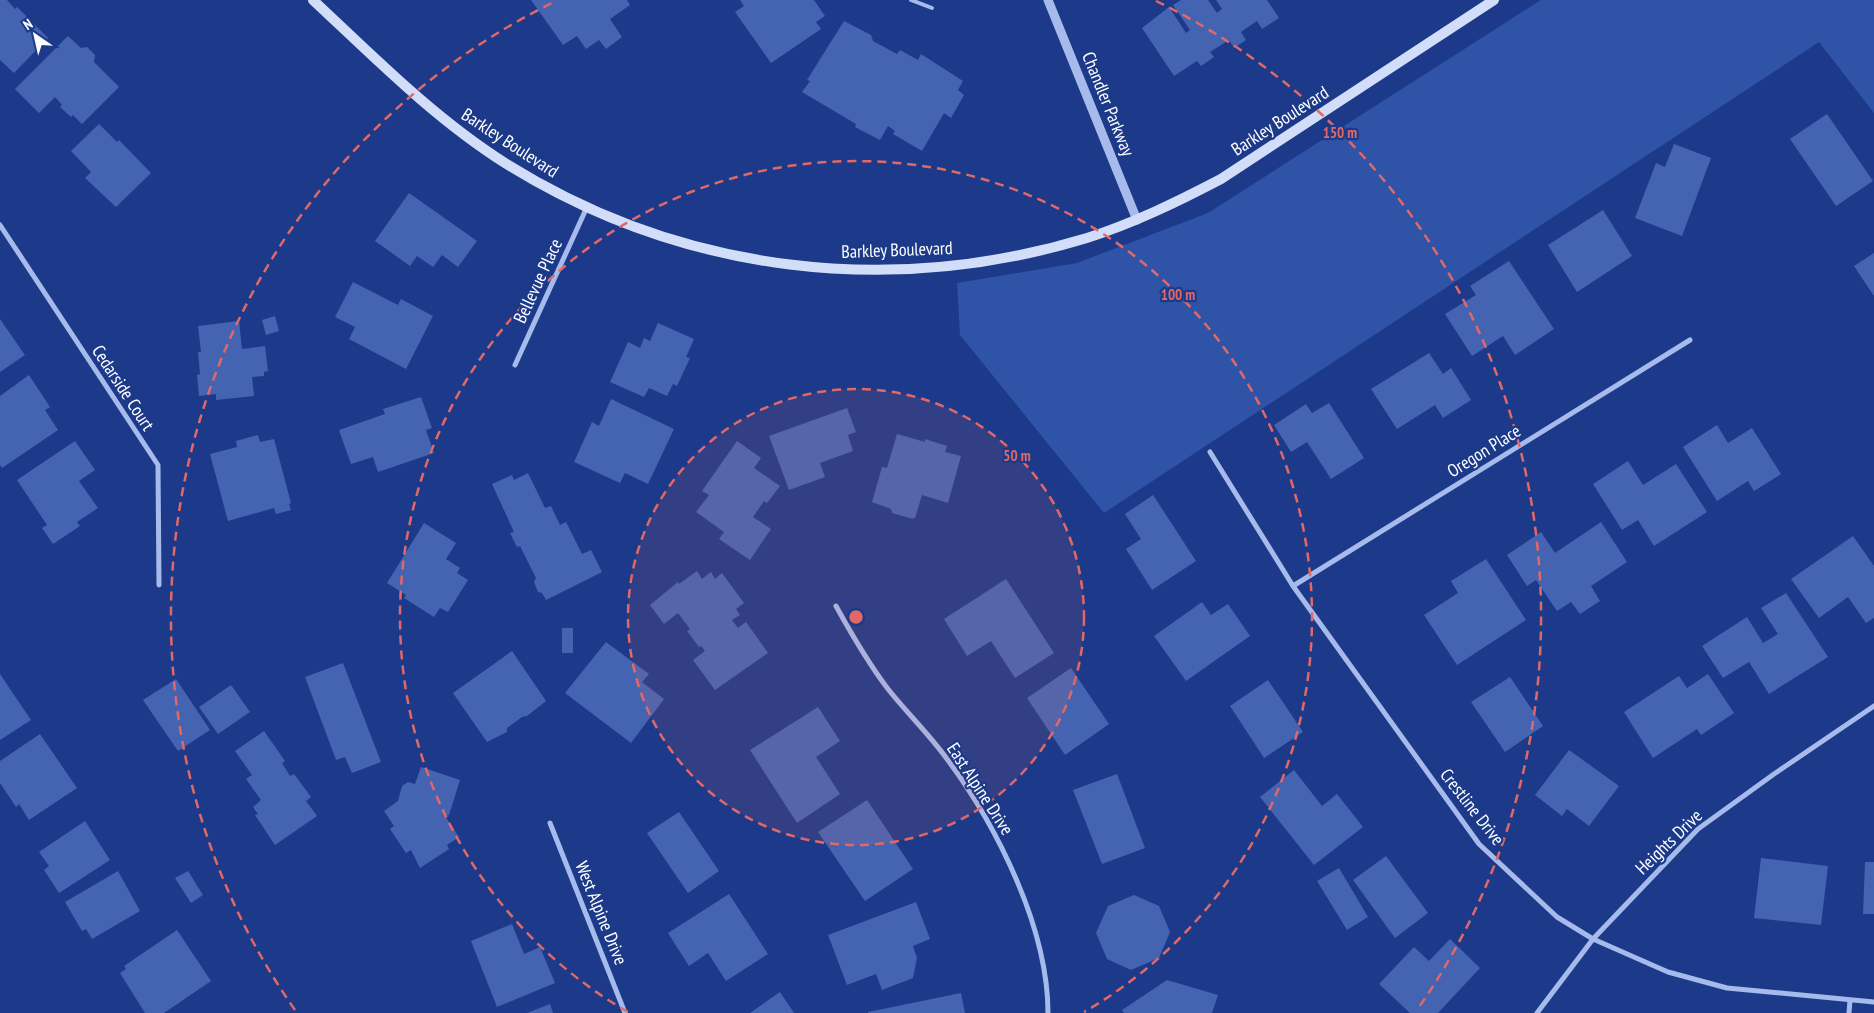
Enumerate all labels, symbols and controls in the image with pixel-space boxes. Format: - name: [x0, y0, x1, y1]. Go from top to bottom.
- north arrow: [10, 10, 60, 60]
- text: N: [20, 15, 36, 34]
- street label: Chandler Parkway: [1077, 48, 1140, 160]
- street label: Barkley Boulevard: [1227, 81, 1333, 161]
- street label: Barkley Boulevard: [457, 103, 563, 183]
- text: 150 m: [1323, 123, 1357, 142]
- street label: Bellevue Place: [508, 235, 567, 327]
- street label: Barkley Boulevard: [841, 236, 953, 263]
- text: 100 m: [1161, 285, 1195, 304]
- street label: Cedarside Court: [87, 340, 160, 435]
- street label: Oregon Place: [1443, 419, 1525, 482]
- text: 50 m: [1003, 446, 1031, 465]
- centre of rings: [847, 608, 865, 626]
- street label: East Alpine Drive: [942, 738, 1019, 839]
- street label: Crestline Drive: [1435, 764, 1510, 850]
- street label: Heights Drive: [1630, 804, 1707, 879]
- street label: West Alpine Drive: [570, 858, 633, 968]

